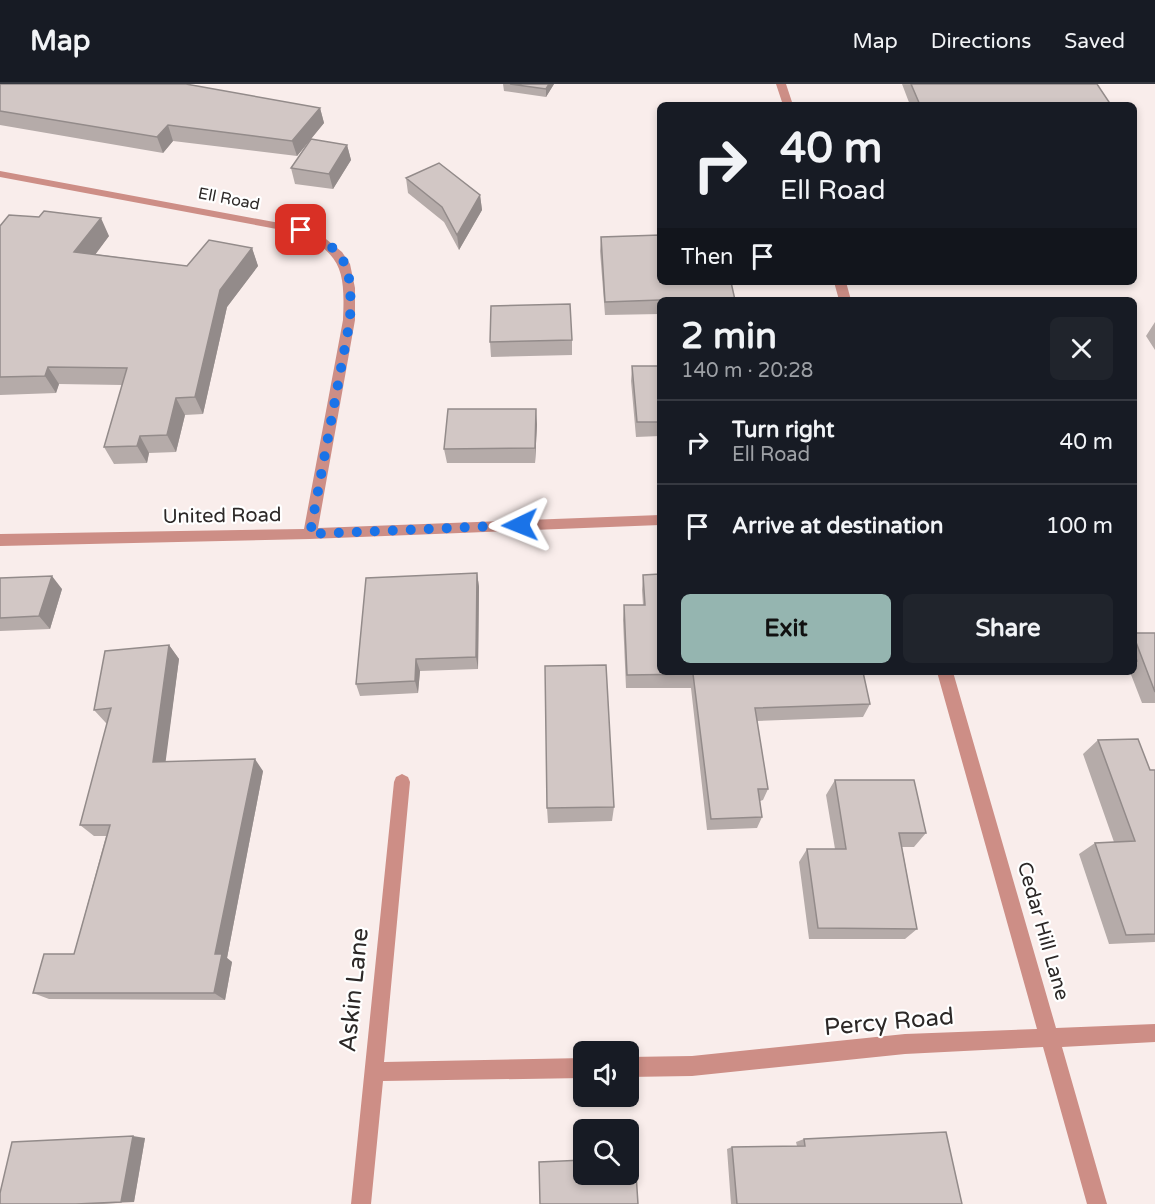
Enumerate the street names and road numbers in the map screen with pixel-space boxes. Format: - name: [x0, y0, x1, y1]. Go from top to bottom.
- street label: Ell Road: [196, 183, 262, 215]
- street label: United Road: [162, 503, 282, 529]
- street label: Cedar Hill Lane: [1012, 859, 1074, 1003]
- street label: Askin Lane: [333, 926, 375, 1054]
- street label: Percy Road: [823, 1002, 955, 1042]

